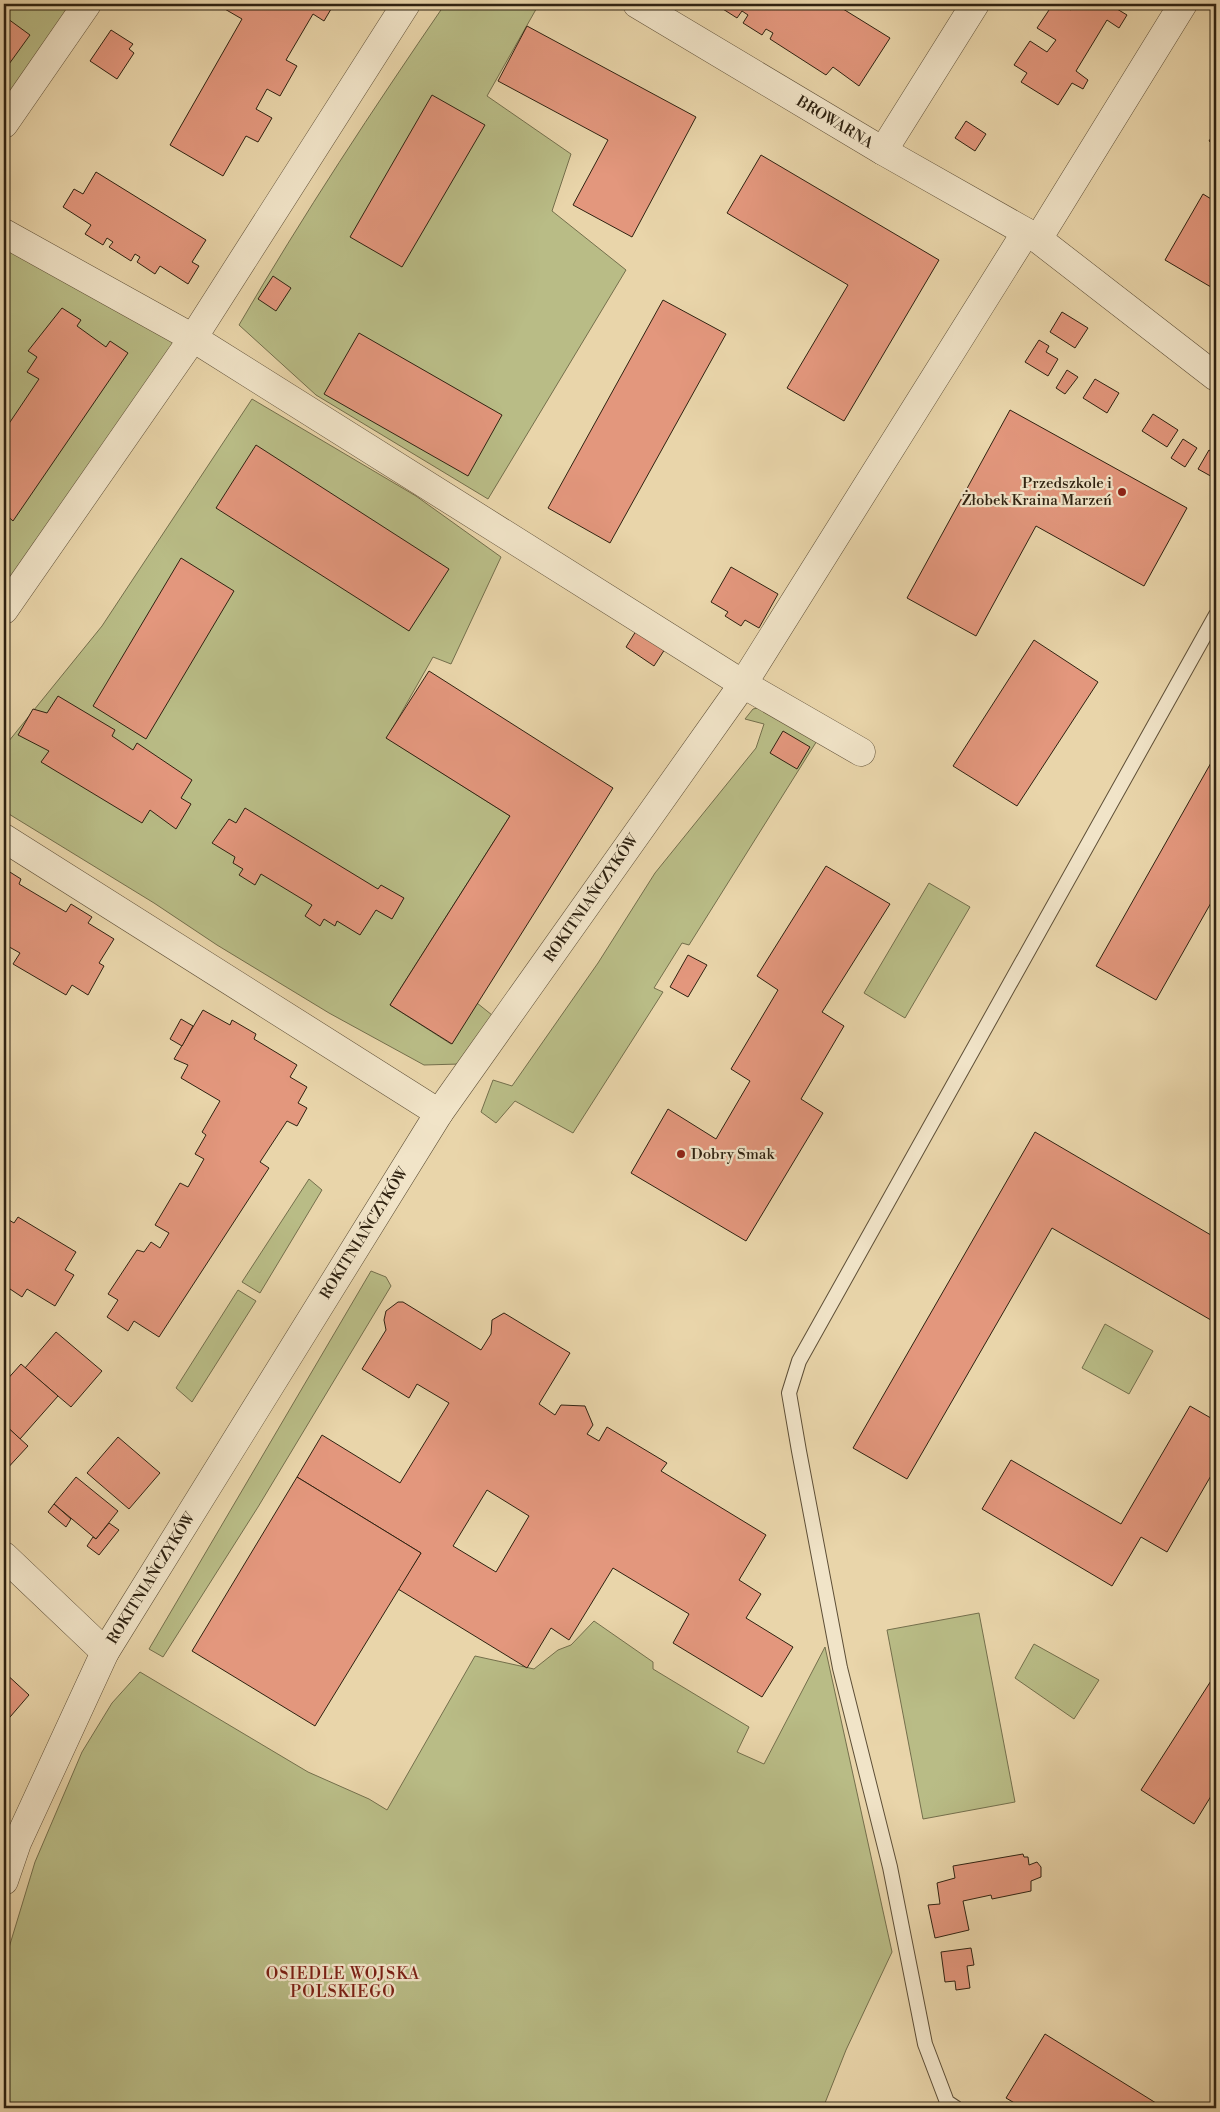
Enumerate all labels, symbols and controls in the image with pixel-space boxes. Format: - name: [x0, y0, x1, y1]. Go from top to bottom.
- street label: BROWARNA: [792, 92, 877, 153]
- place label: Przedszkole i Żłobek Kraina Marzeń: [962, 474, 1112, 510]
- marker: Przedszkole i Żłobek Kraina Marzeń: [1116, 486, 1128, 498]
- street label: ROKITNIAŃCZYKÓW: [539, 830, 643, 966]
- place label: Dobry Smak: [691, 1145, 775, 1164]
- marker: Dobry Smak: [675, 1148, 687, 1160]
- street label: ROKITNIAŃCZYKÓW: [315, 1163, 413, 1303]
- street label: ROKITNIAŃCZYKÓW: [102, 1508, 200, 1648]
- district label: OSIEDLE WOJSKA POLSKIEGO: [266, 1964, 420, 2002]

